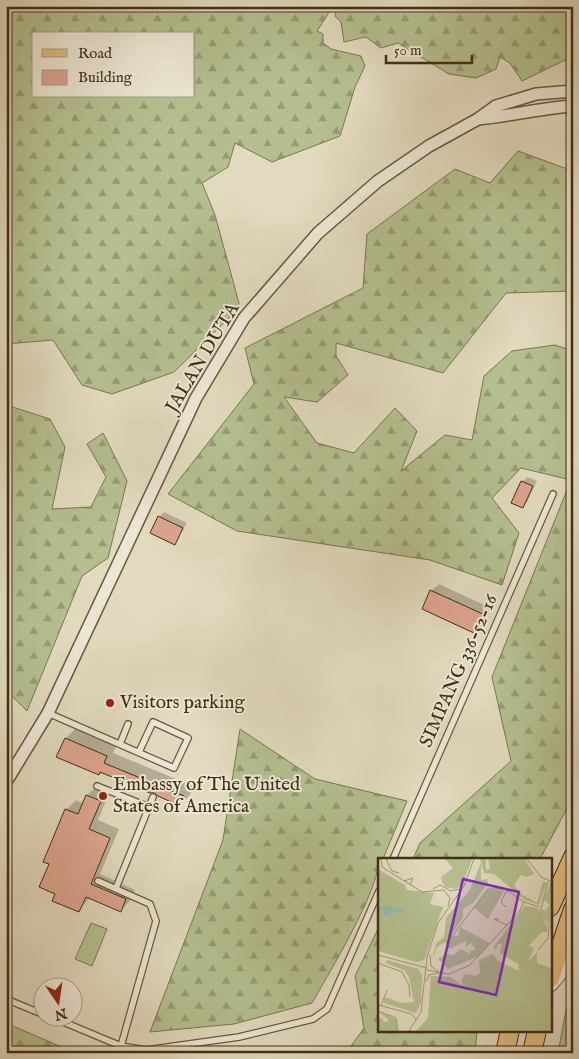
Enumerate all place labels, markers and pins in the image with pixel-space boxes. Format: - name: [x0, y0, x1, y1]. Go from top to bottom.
- place label: Visitors parking: [119, 691, 245, 715]
- marker: Visitors parking: [104, 697, 116, 709]
- place label: Embassy of The United States of America: [113, 773, 301, 819]
- marker: Embassy of The United States of America: [97, 790, 109, 802]

